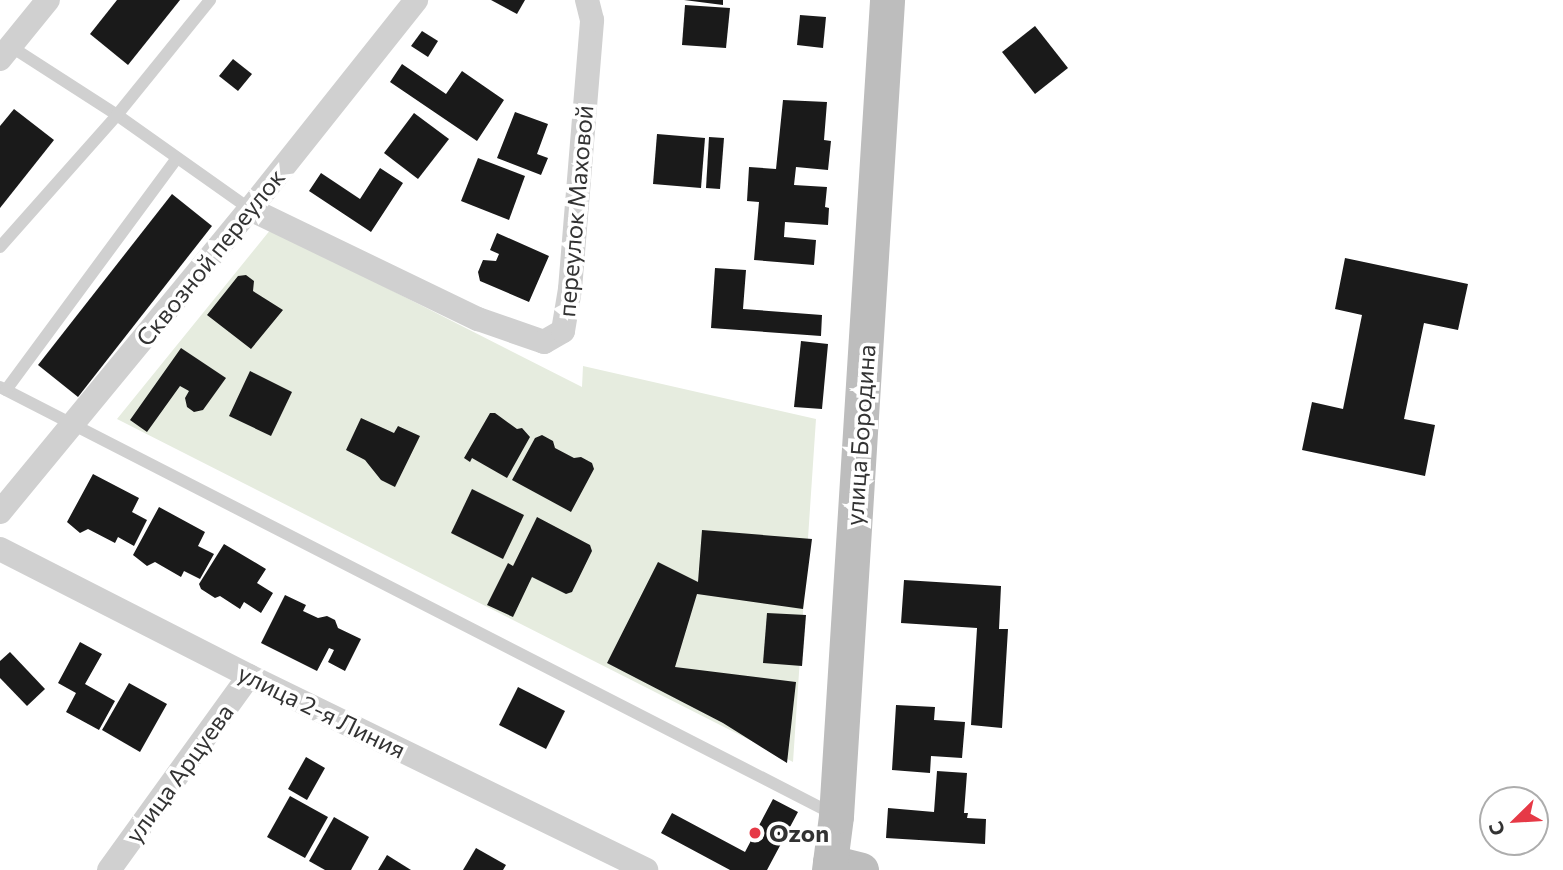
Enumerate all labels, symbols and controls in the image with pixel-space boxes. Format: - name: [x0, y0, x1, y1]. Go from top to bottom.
- street label: переулок Маховой: [551, 104, 599, 318]
- street label: Сквозной переулок: [130, 163, 290, 351]
- street label: улица Бородина: [839, 343, 881, 527]
- street label: улица 2-я Линия: [234, 658, 410, 764]
- street label: улица Арцуева: [119, 698, 239, 848]
- north arrow: [1479, 786, 1549, 856]
- text: С: [1483, 818, 1509, 840]
- place label: Ozon: [769, 819, 829, 847]
- marker: Ozon: [747, 825, 763, 841]

